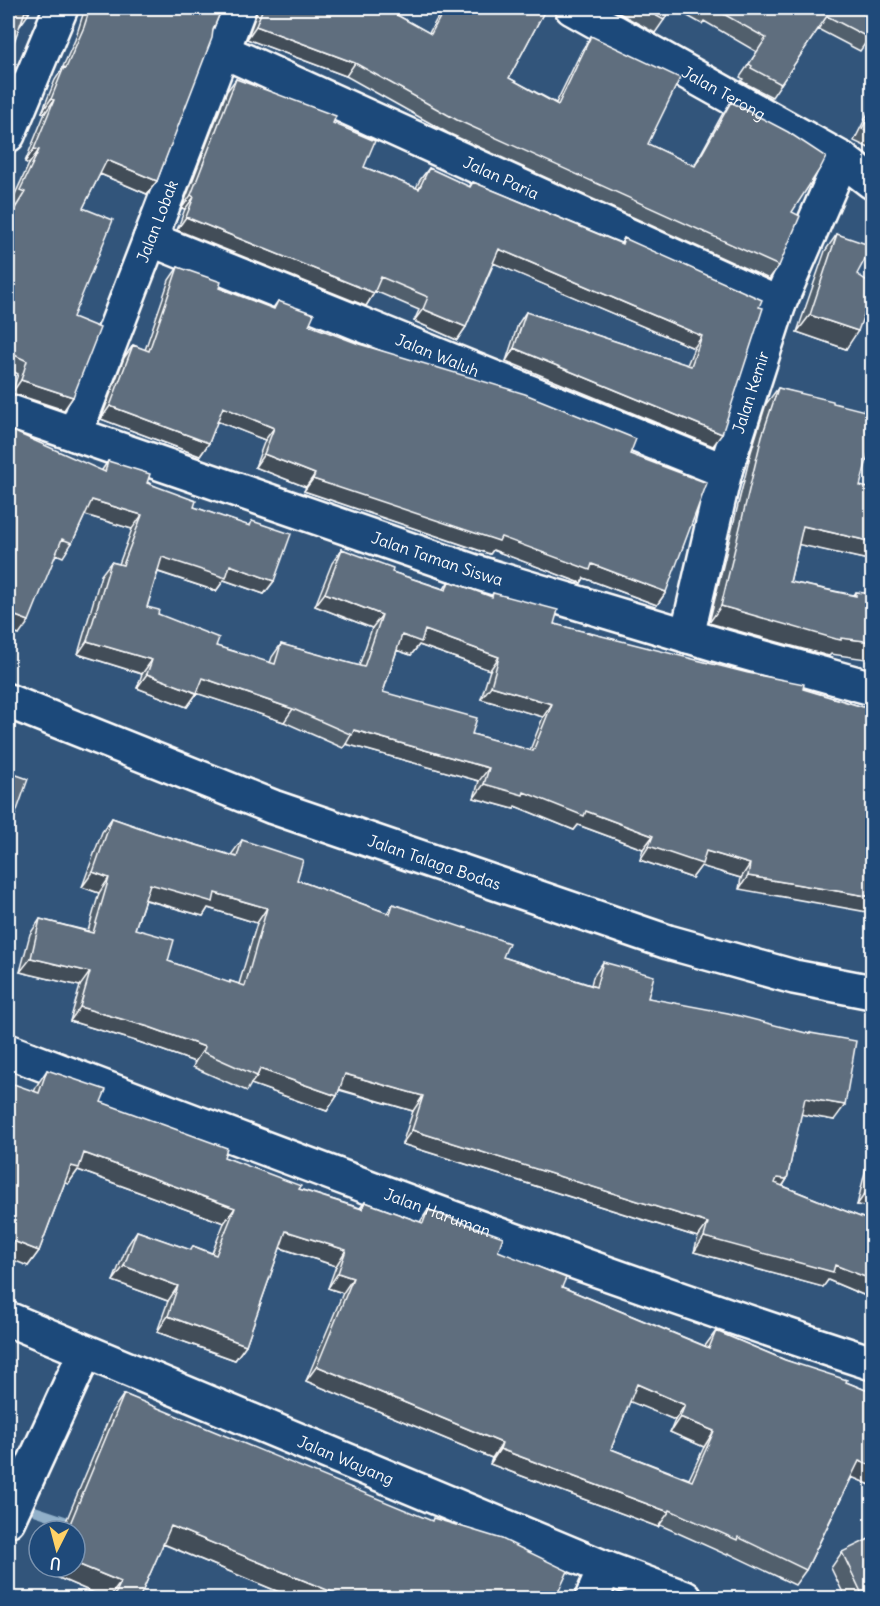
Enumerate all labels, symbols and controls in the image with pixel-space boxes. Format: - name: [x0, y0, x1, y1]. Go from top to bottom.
- street label: Jalan Terong: [679, 62, 769, 124]
- street label: Jalan Paria: [460, 152, 542, 203]
- street label: Jalan Lobak: [132, 177, 182, 265]
- street label: Jalan Waluh: [393, 329, 482, 381]
- street label: Jalan Kemir: [728, 348, 773, 436]
- street label: Jalan Taman Siswa: [369, 527, 505, 590]
- street label: Jalan Talaga Bodas: [365, 830, 504, 894]
- street label: Jalan Haruman: [382, 1184, 494, 1241]
- street label: Jalan Wayang: [295, 1431, 397, 1489]
- north arrow: [27, 1519, 87, 1579]
- text: U: [49, 1553, 62, 1574]

